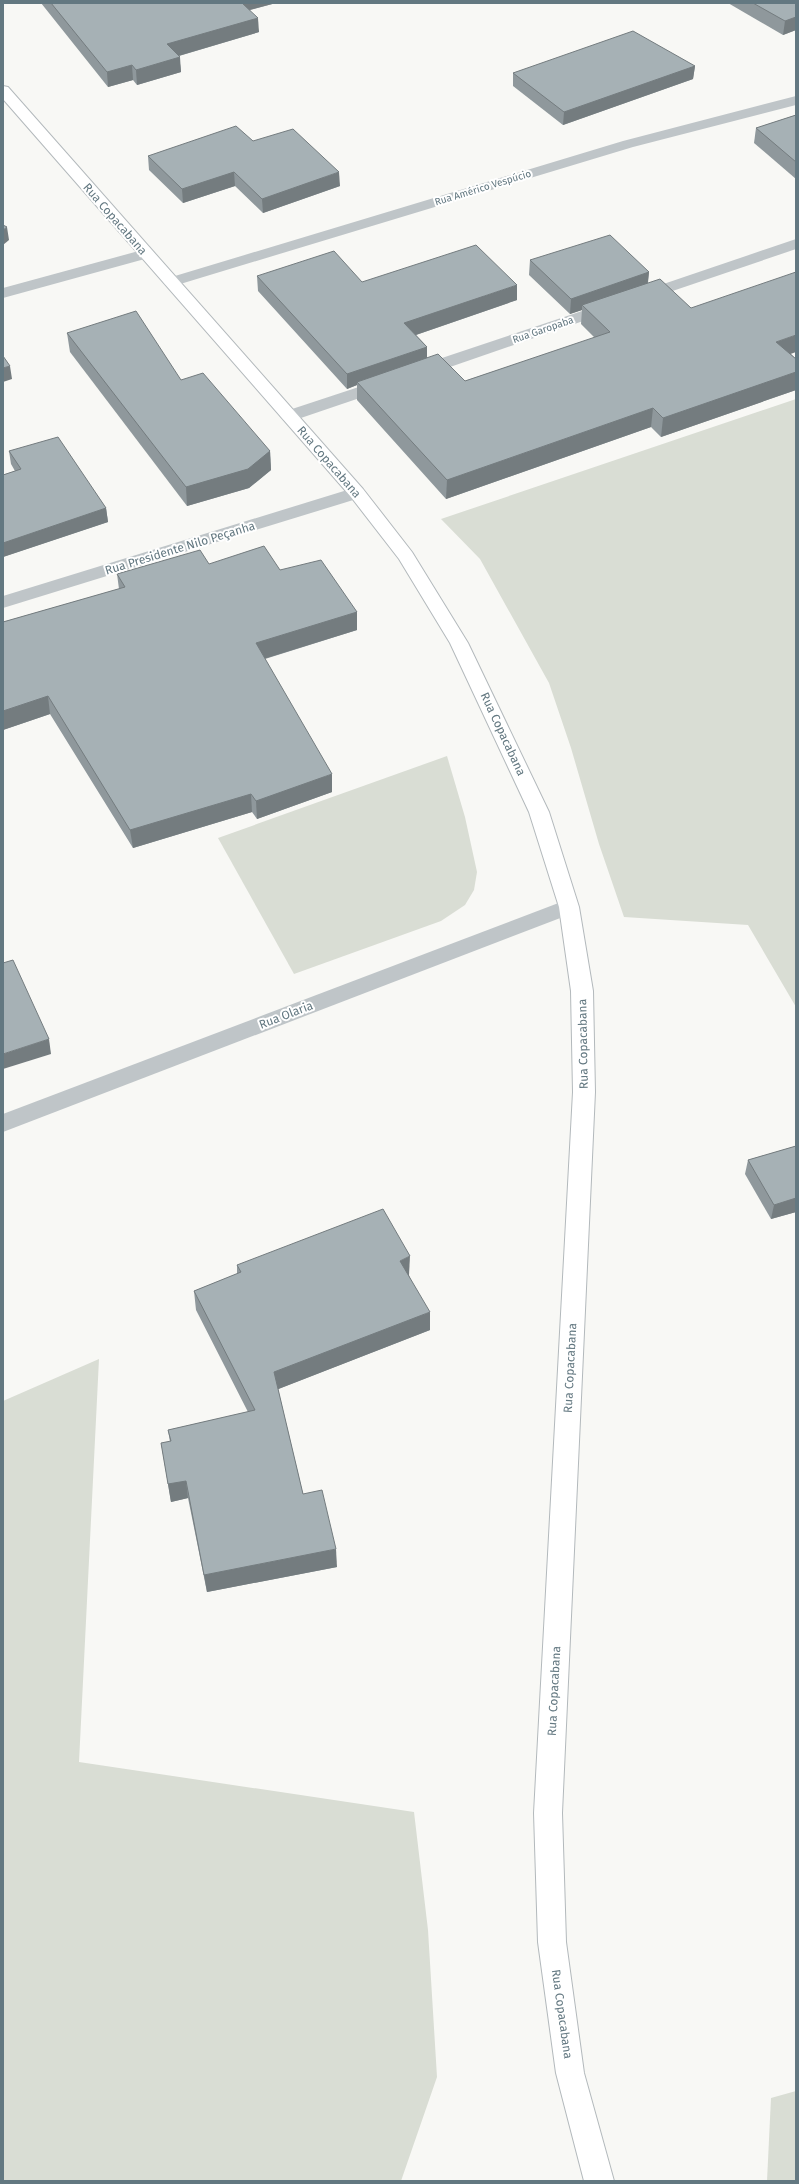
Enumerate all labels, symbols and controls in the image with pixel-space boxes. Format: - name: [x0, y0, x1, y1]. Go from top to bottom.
- street label: Rua Américo Vespúcio: [433, 167, 533, 208]
- street label: Rua Copacabana: [80, 180, 150, 258]
- street label: Rua Garopaba: [511, 314, 575, 346]
- street label: Rua Copacabana: [294, 423, 364, 501]
- street label: Rua Presidente Nilo Peçanha: [103, 518, 257, 578]
- street label: Rua Copacabana: [478, 690, 528, 778]
- street label: Rua Olaria: [257, 998, 315, 1032]
- street label: Rua Copacabana: [575, 999, 591, 1089]
- street label: Rua Copacabana: [561, 1323, 579, 1413]
- street label: Rua Copacabana: [545, 1646, 563, 1736]
- street label: Rua Copacabana: [549, 1968, 575, 2060]

